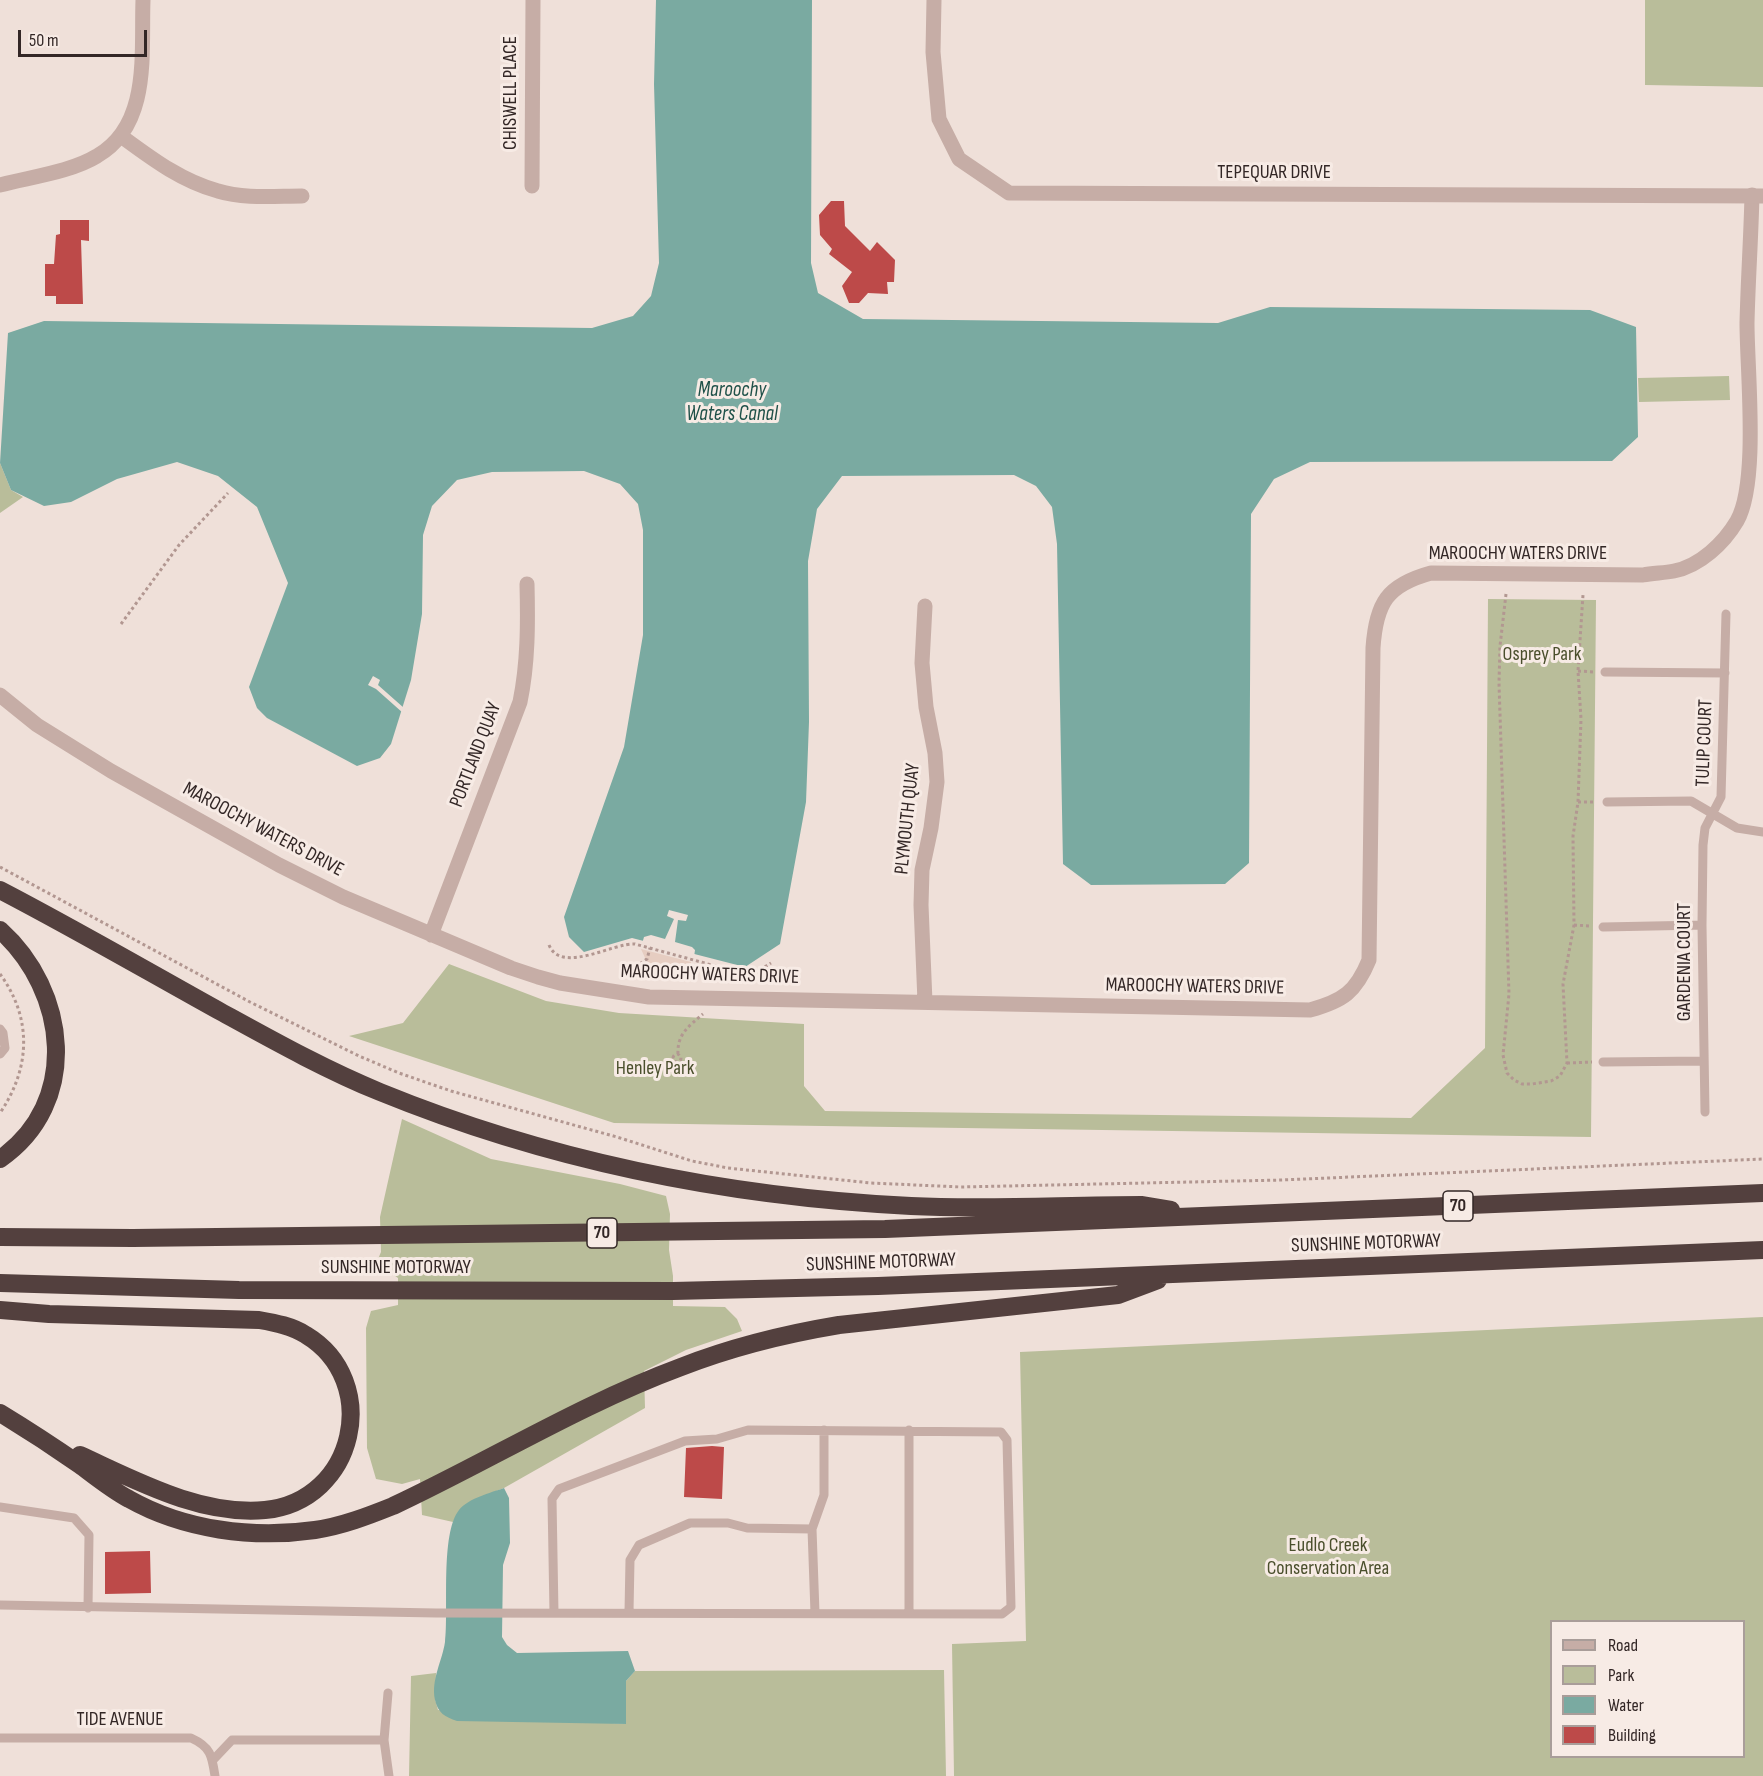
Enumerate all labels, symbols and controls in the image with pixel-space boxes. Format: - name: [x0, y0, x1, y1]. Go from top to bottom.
- scale bar: [21, 18, 150, 56]
- text: 50 m: [29, 30, 59, 51]
- street label: CHISWELL PLACE: [499, 36, 523, 150]
- street label: TEPEQUAR DRIVE: [1217, 161, 1331, 185]
- water label: Maroochy Waters Canal: [686, 378, 778, 428]
- street label: MAROOCHY WATERS DRIVE: [1429, 542, 1607, 566]
- park label: Osprey Park: [1503, 643, 1581, 667]
- street label: PORTLAND QUAY: [445, 699, 507, 811]
- street label: TULIP COURT: [1691, 699, 1719, 787]
- street label: PLYMOUTH QUAY: [890, 762, 926, 876]
- street label: MAROOCHY WATERS DRIVE: [178, 777, 348, 883]
- street label: GARDENIA COURT: [1673, 903, 1697, 1021]
- street label: MAROOCHY WATERS DRIVE: [620, 960, 800, 990]
- street label: MAROOCHY WATERS DRIVE: [1105, 973, 1285, 1001]
- park label: Henley Park: [616, 1057, 694, 1081]
- road number: 70: [1443, 1191, 1473, 1221]
- road number: 70: [587, 1218, 617, 1248]
- street label: SUNSHINE MOTORWAY: [1291, 1229, 1441, 1259]
- street label: SUNSHINE MOTORWAY: [806, 1248, 956, 1278]
- street label: SUNSHINE MOTORWAY: [321, 1256, 471, 1280]
- park label: Eudlo Creek Conservation Area: [1267, 1534, 1389, 1581]
- legend: [1550, 1620, 1745, 1758]
- text: Road: [1608, 1635, 1638, 1656]
- text: Park: [1608, 1665, 1634, 1686]
- text: Water: [1608, 1695, 1644, 1716]
- street label: TIDE AVENUE: [77, 1708, 163, 1732]
- text: Building: [1608, 1725, 1656, 1746]

